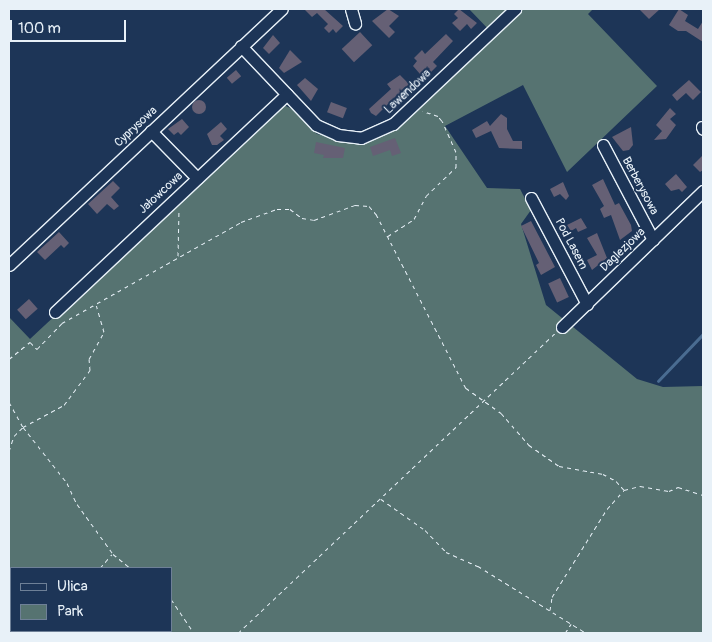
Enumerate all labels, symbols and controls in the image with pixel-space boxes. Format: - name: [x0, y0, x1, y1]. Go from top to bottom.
- scale bar: [12, 10, 129, 42]
- text: 100 m: [18, 19, 61, 38]
- street label: Lawendowa: [382, 67, 434, 117]
- street label: Cyprysowa: [112, 104, 160, 150]
- street label: Berberysowa: [619, 155, 661, 217]
- street label: Jałowcowa: [136, 169, 186, 217]
- street label: Pod Lasem: [552, 216, 590, 272]
- street label: Daglezjowa: [598, 225, 648, 275]
- legend: [10, 567, 172, 632]
- text: Ulica: [57, 577, 88, 596]
- text: Park: [57, 602, 83, 621]

